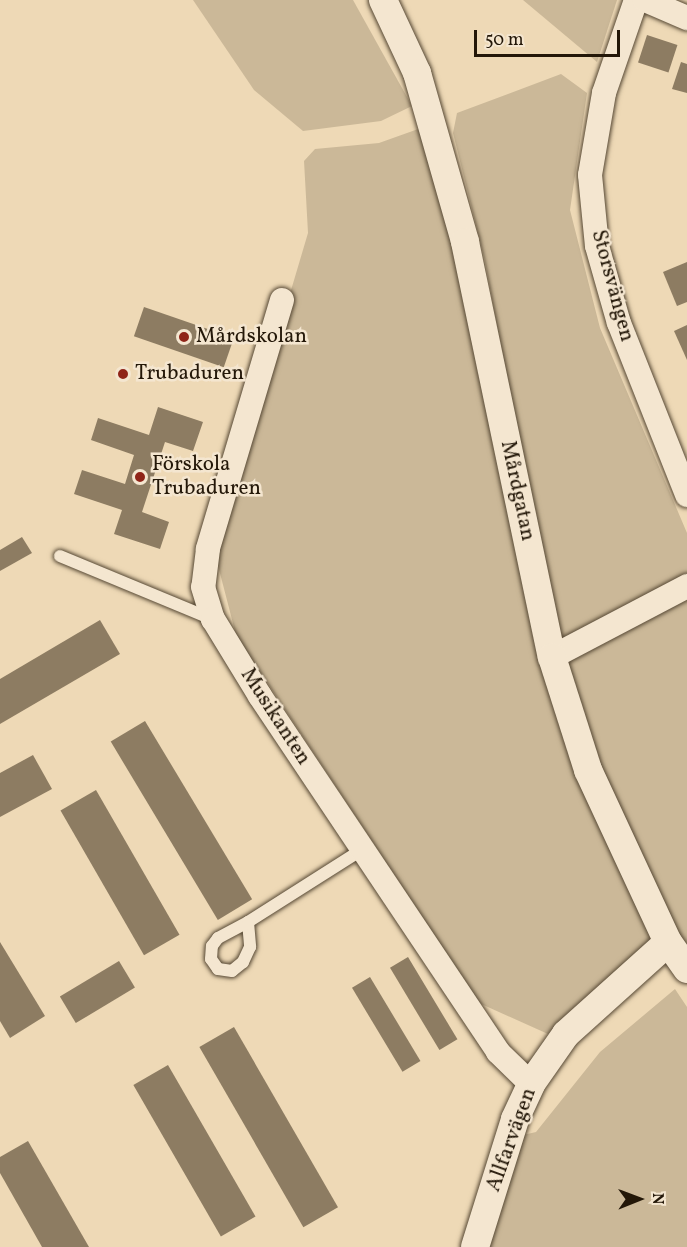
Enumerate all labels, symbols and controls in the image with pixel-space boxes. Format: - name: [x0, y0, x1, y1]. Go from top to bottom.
- scale bar: [477, 18, 622, 56]
- text: 50 m: [485, 28, 524, 53]
- street label: Storsvängen: [585, 227, 639, 345]
- place label: Mårdskolan: [196, 324, 307, 350]
- marker: Mårdskolan: [177, 330, 191, 344]
- place label: Trubaduren: [135, 361, 244, 387]
- marker: Trubaduren: [116, 367, 130, 381]
- street label: Mårdgatan: [494, 439, 540, 543]
- place label: Förskola Trubaduren: [152, 452, 261, 502]
- marker: Förskola Trubaduren: [133, 470, 147, 484]
- street label: Musikanten: [234, 664, 316, 770]
- street label: Allfarvägen: [482, 1085, 542, 1195]
- north arrow: [609, 1169, 669, 1229]
- text: N: [646, 1193, 668, 1205]

